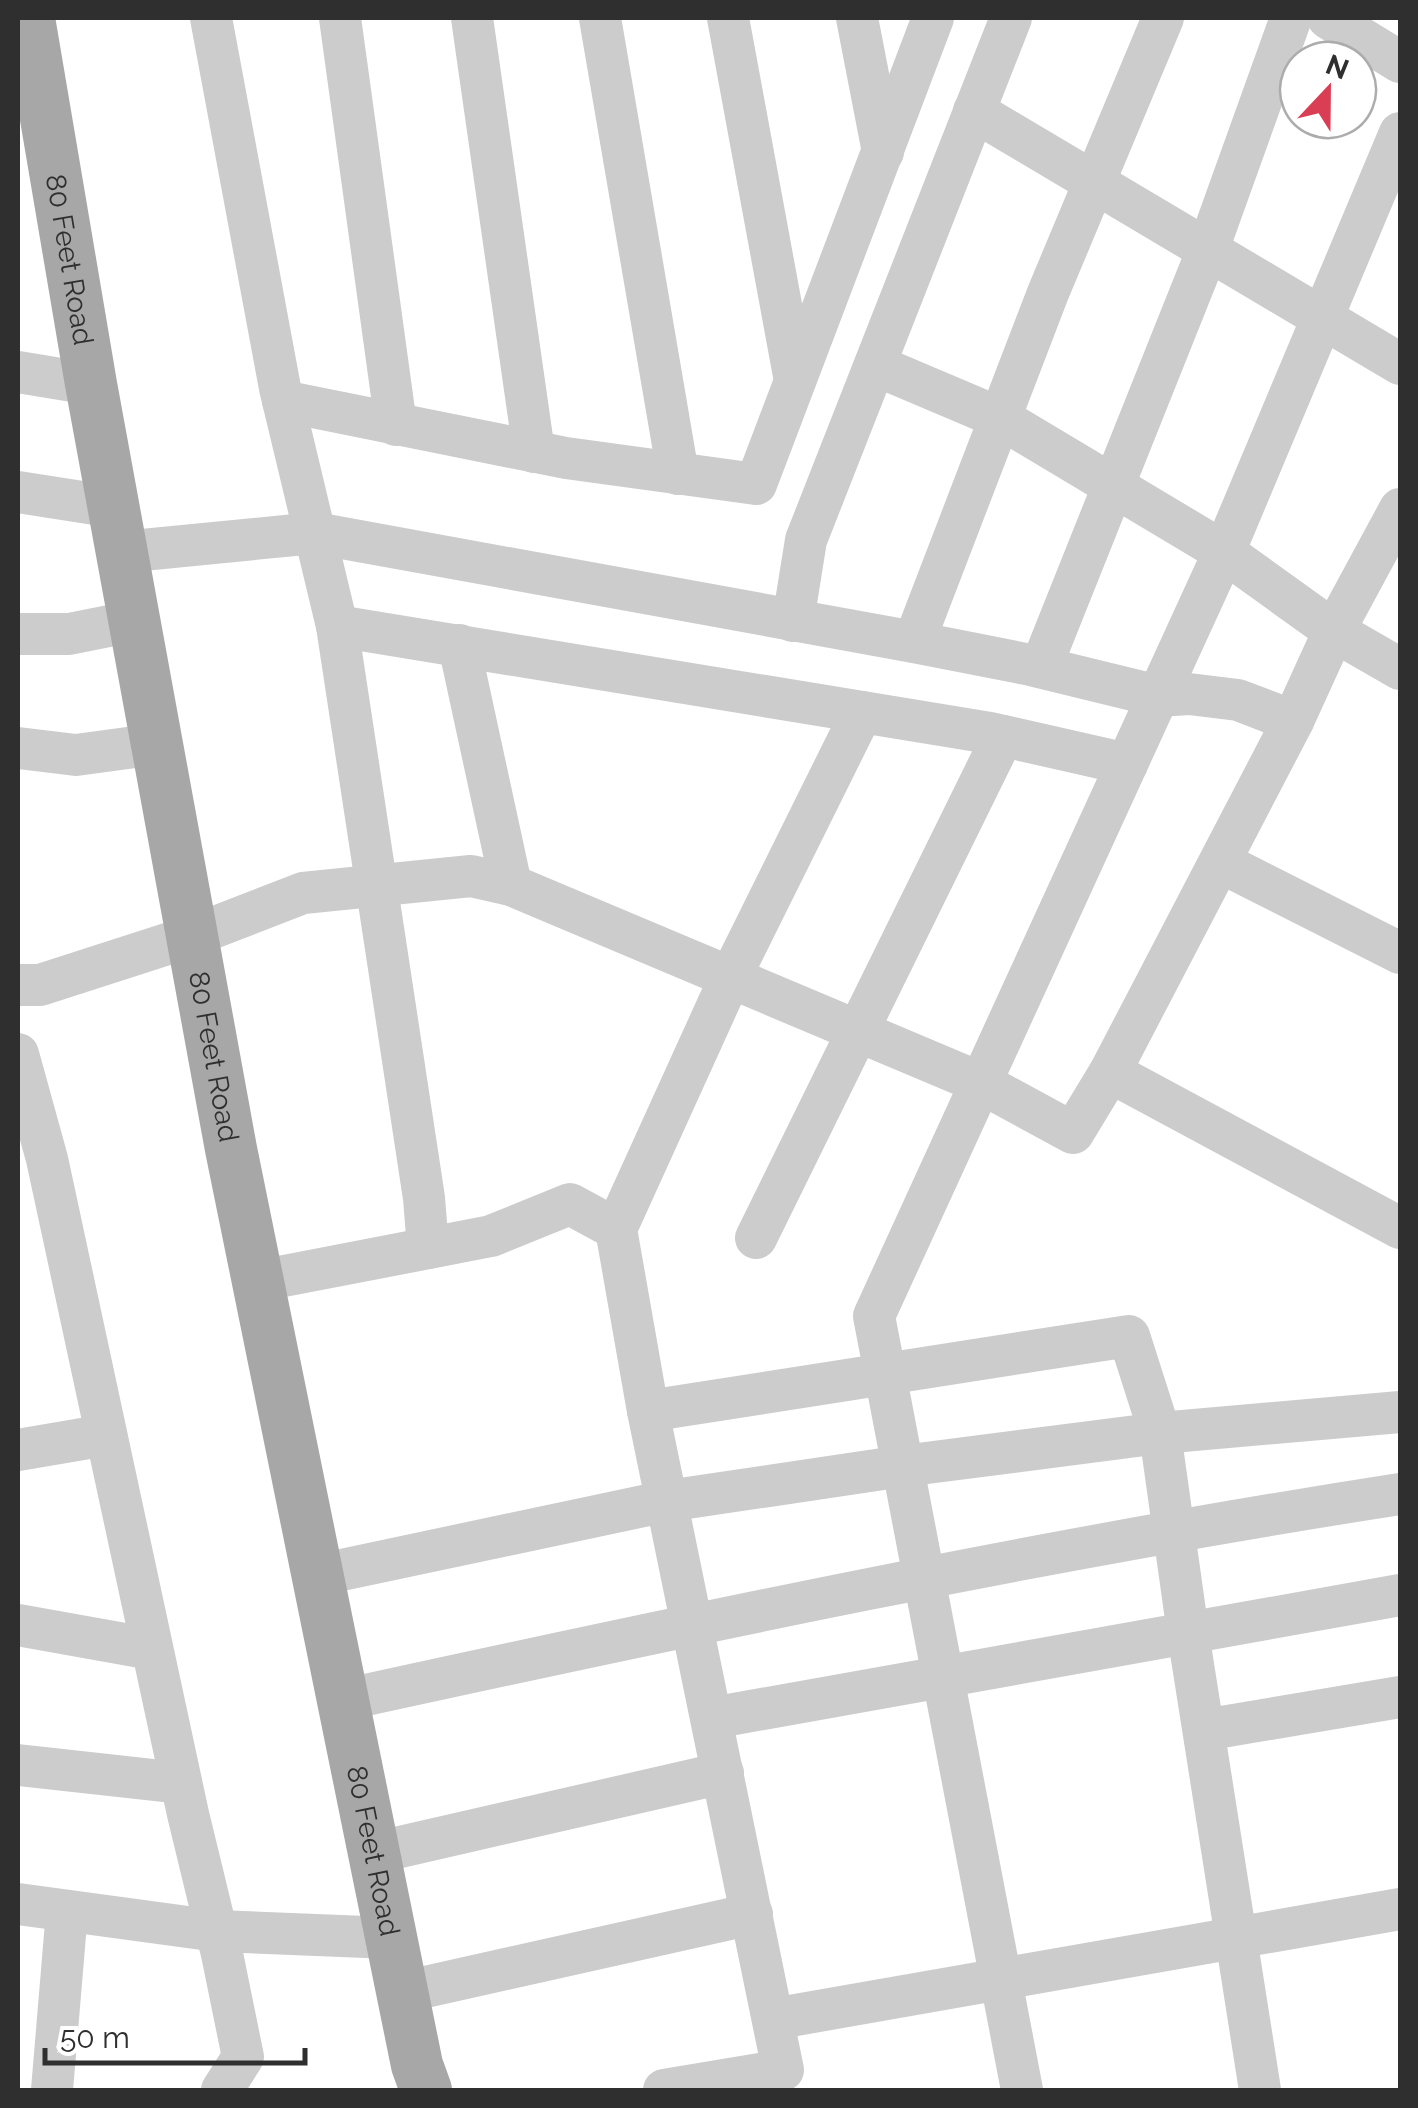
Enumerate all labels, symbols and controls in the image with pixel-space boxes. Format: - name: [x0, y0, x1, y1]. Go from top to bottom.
- north arrow: [1278, 40, 1378, 140]
- text: N: [1321, 48, 1353, 87]
- street label: 80 Feet Road: [39, 172, 101, 348]
- street label: 80 Feet Road: [182, 969, 246, 1145]
- street label: 80 Feet Road: [340, 1763, 407, 1939]
- scale bar: [45, 2003, 305, 2065]
- text: 50 m: [60, 2020, 130, 2055]

